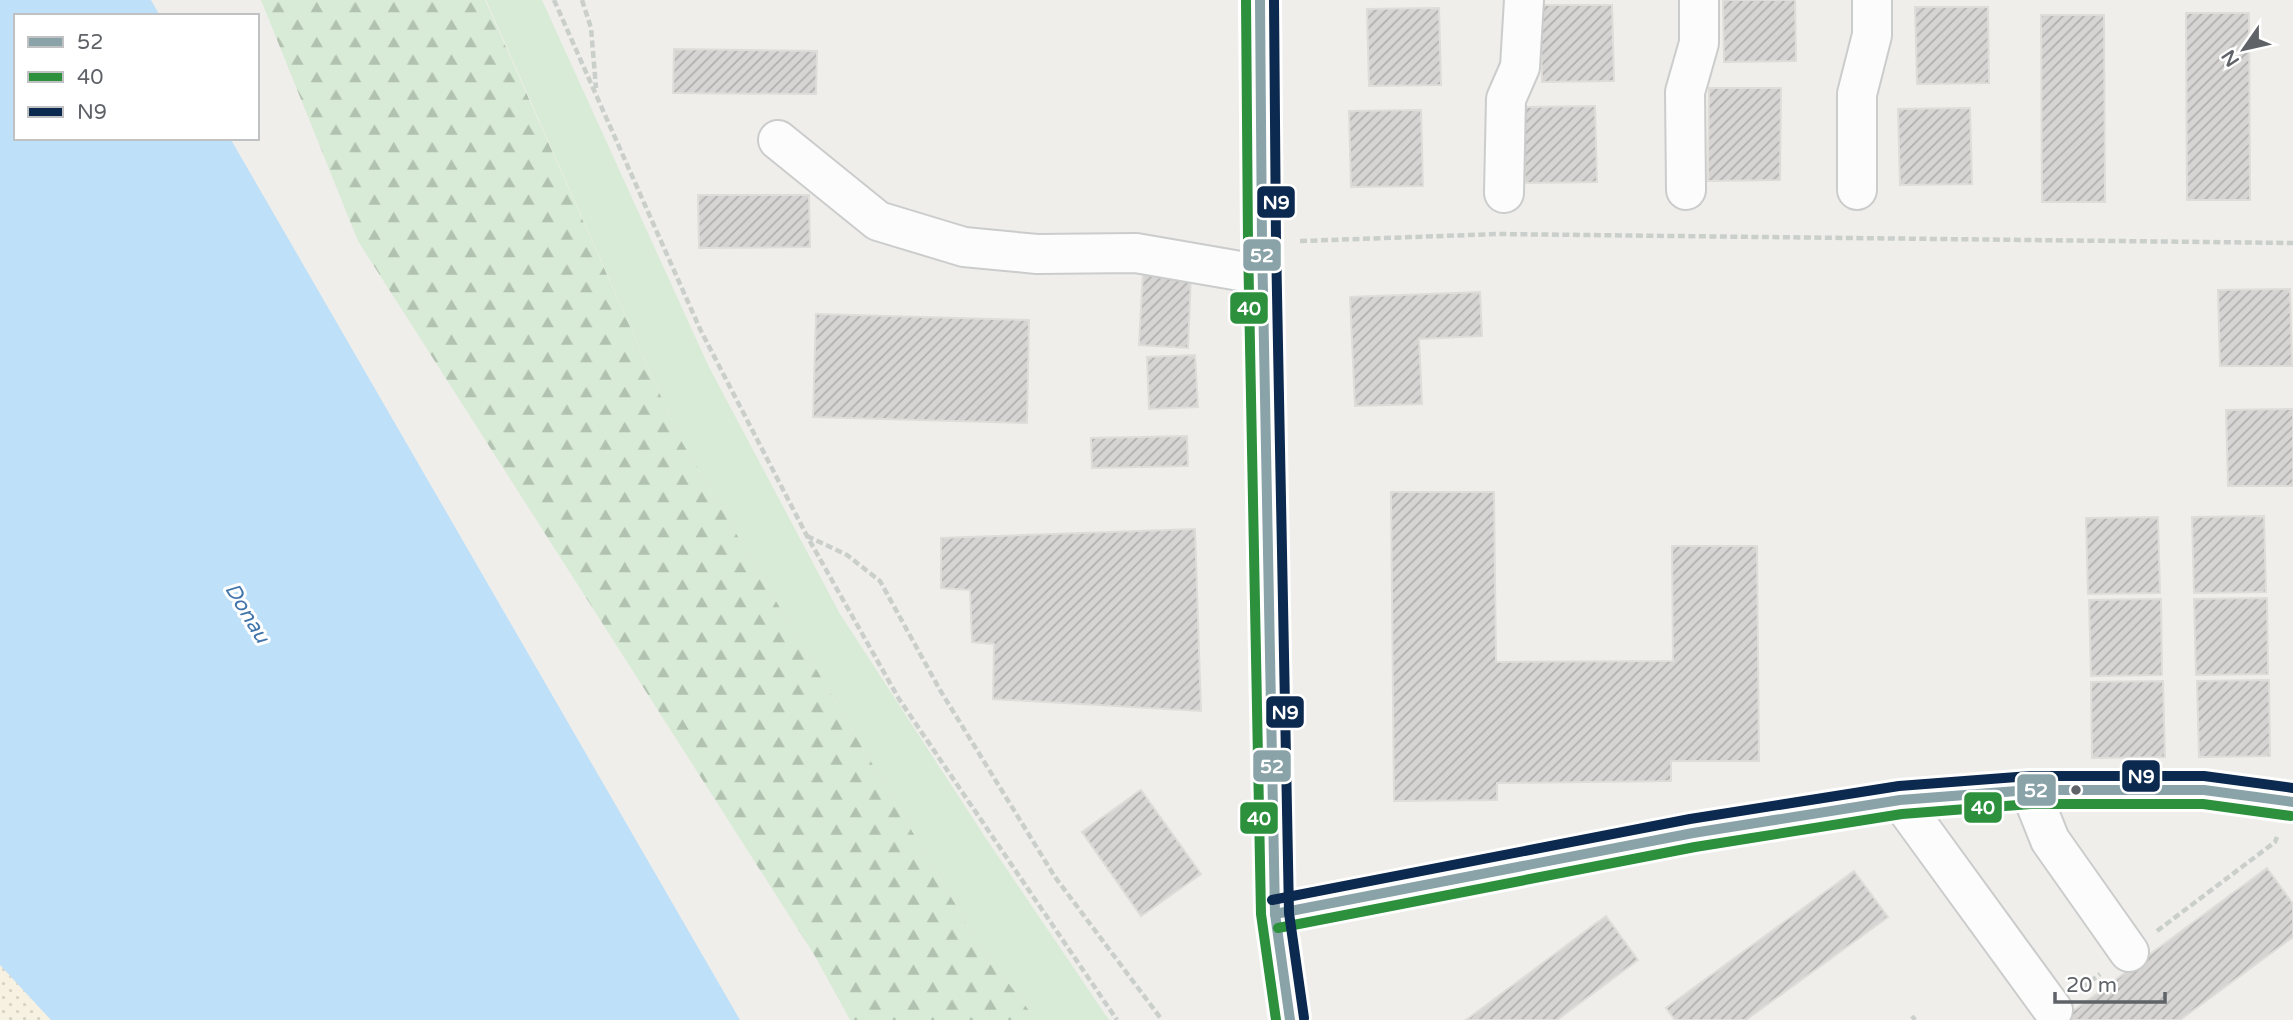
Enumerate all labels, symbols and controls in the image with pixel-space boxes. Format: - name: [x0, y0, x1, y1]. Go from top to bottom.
- legend: [14, 14, 259, 140]
- north arrow: [2209, 14, 2279, 84]
- text: 52: [77, 30, 103, 55]
- text: N: [2217, 45, 2244, 70]
- text: 40: [77, 65, 103, 90]
- text: N9: [77, 100, 107, 125]
- line badge: N9: [1256, 185, 1296, 219]
- text: N9: [1262, 192, 1290, 214]
- line badge: 52: [1242, 238, 1282, 272]
- text: 52: [1250, 245, 1274, 267]
- line badge: 40: [1229, 291, 1269, 325]
- text: 40: [1237, 298, 1261, 320]
- water label: Donau: [219, 579, 275, 649]
- line badge: N9: [1265, 695, 1305, 729]
- text: N9: [1271, 702, 1299, 724]
- line badge: 52: [1252, 749, 1292, 783]
- text: 52: [1260, 756, 1284, 778]
- line badge: N9: [2121, 759, 2161, 793]
- text: N9: [2127, 766, 2155, 788]
- line badge: 52: [2016, 773, 2057, 807]
- text: 52: [2024, 780, 2048, 802]
- unlabelled marker: [2069, 783, 2083, 797]
- line badge: 40: [1963, 791, 2003, 824]
- text: 40: [1971, 797, 1995, 819]
- line badge: 40: [1239, 801, 1279, 835]
- text: 40: [1247, 808, 1271, 830]
- scale bar: [2055, 960, 2165, 1004]
- text: 20 m: [2066, 973, 2117, 998]

